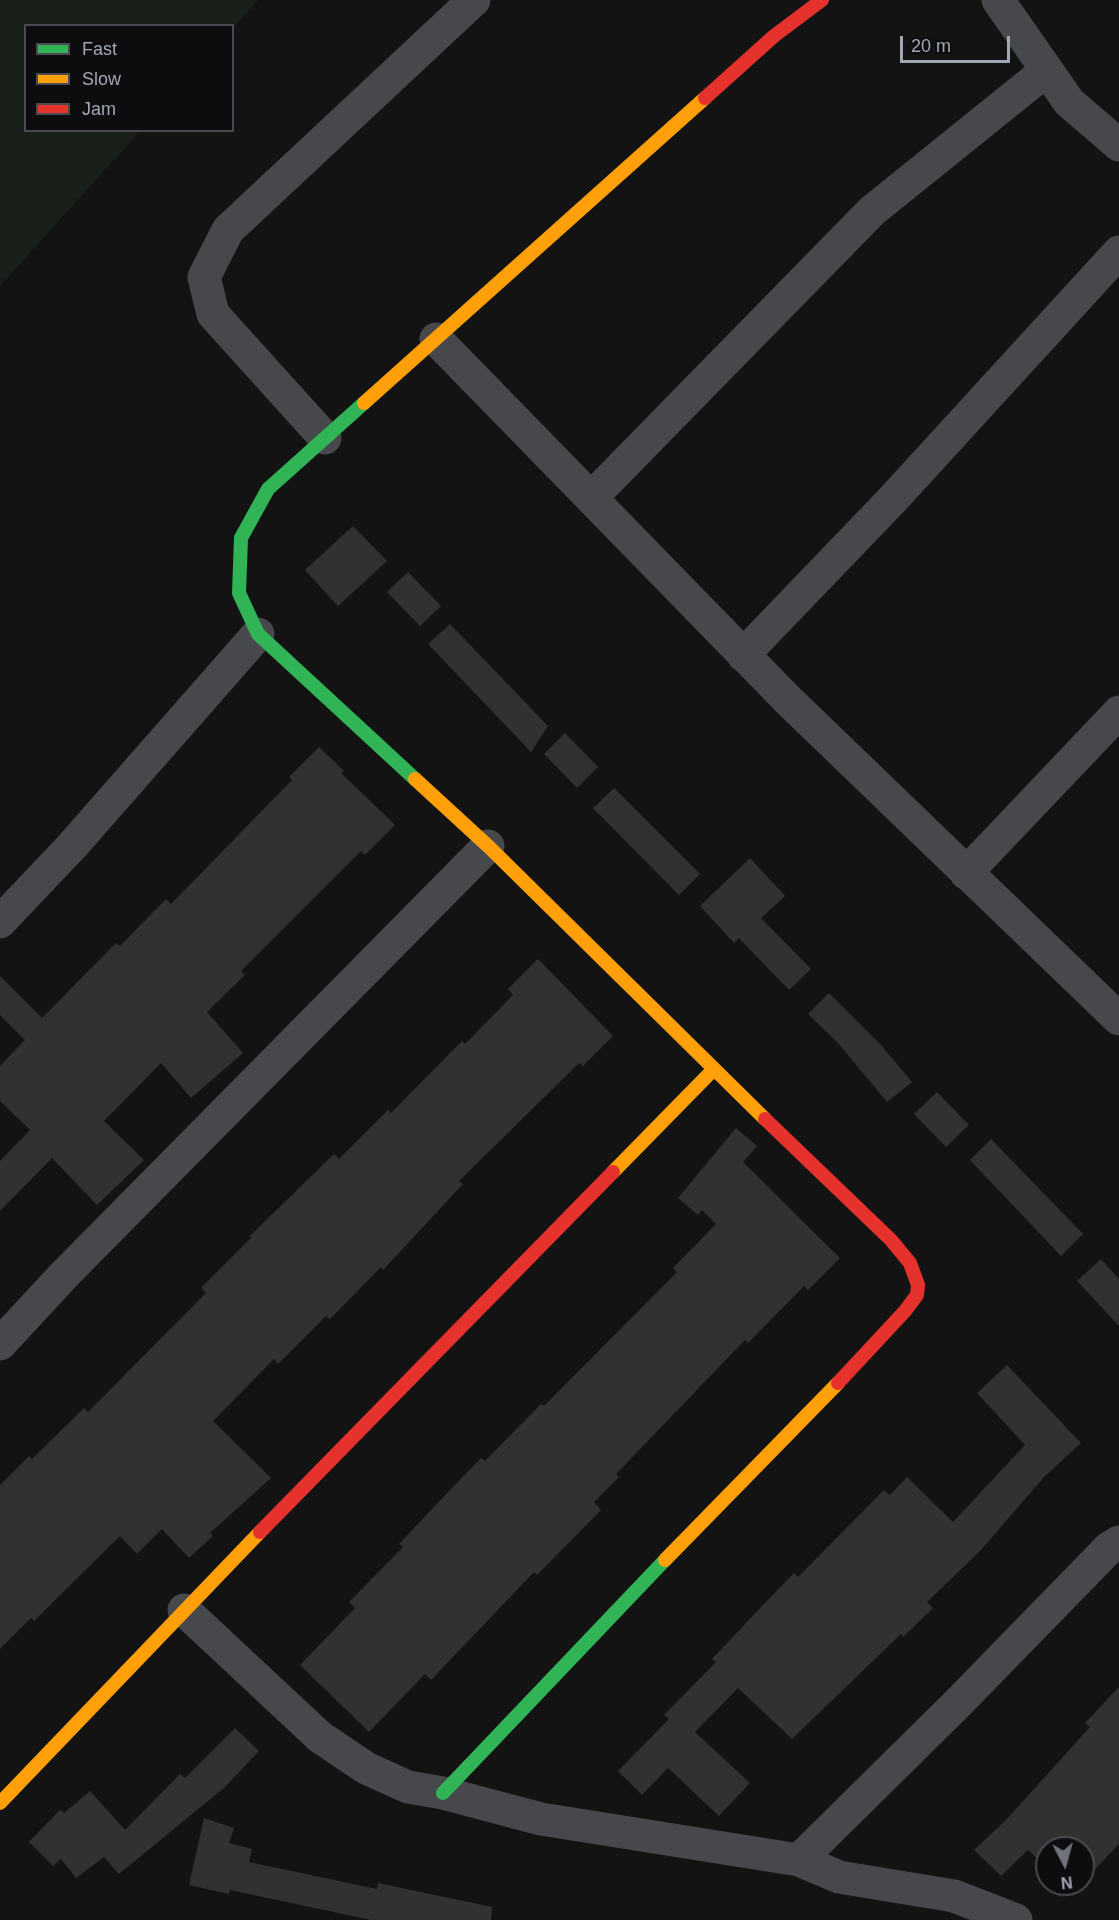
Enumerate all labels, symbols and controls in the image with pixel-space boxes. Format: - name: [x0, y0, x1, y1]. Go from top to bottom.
- legend: [24, 24, 234, 132]
- scale bar: [903, 24, 1012, 62]
- text: 20 m: [911, 36, 951, 56]
- text: Fast: [82, 39, 117, 59]
- text: Slow: [82, 69, 121, 89]
- text: Jam: [82, 99, 116, 119]
- north arrow: [1035, 1836, 1095, 1896]
- text: N: [1060, 1873, 1073, 1891]

